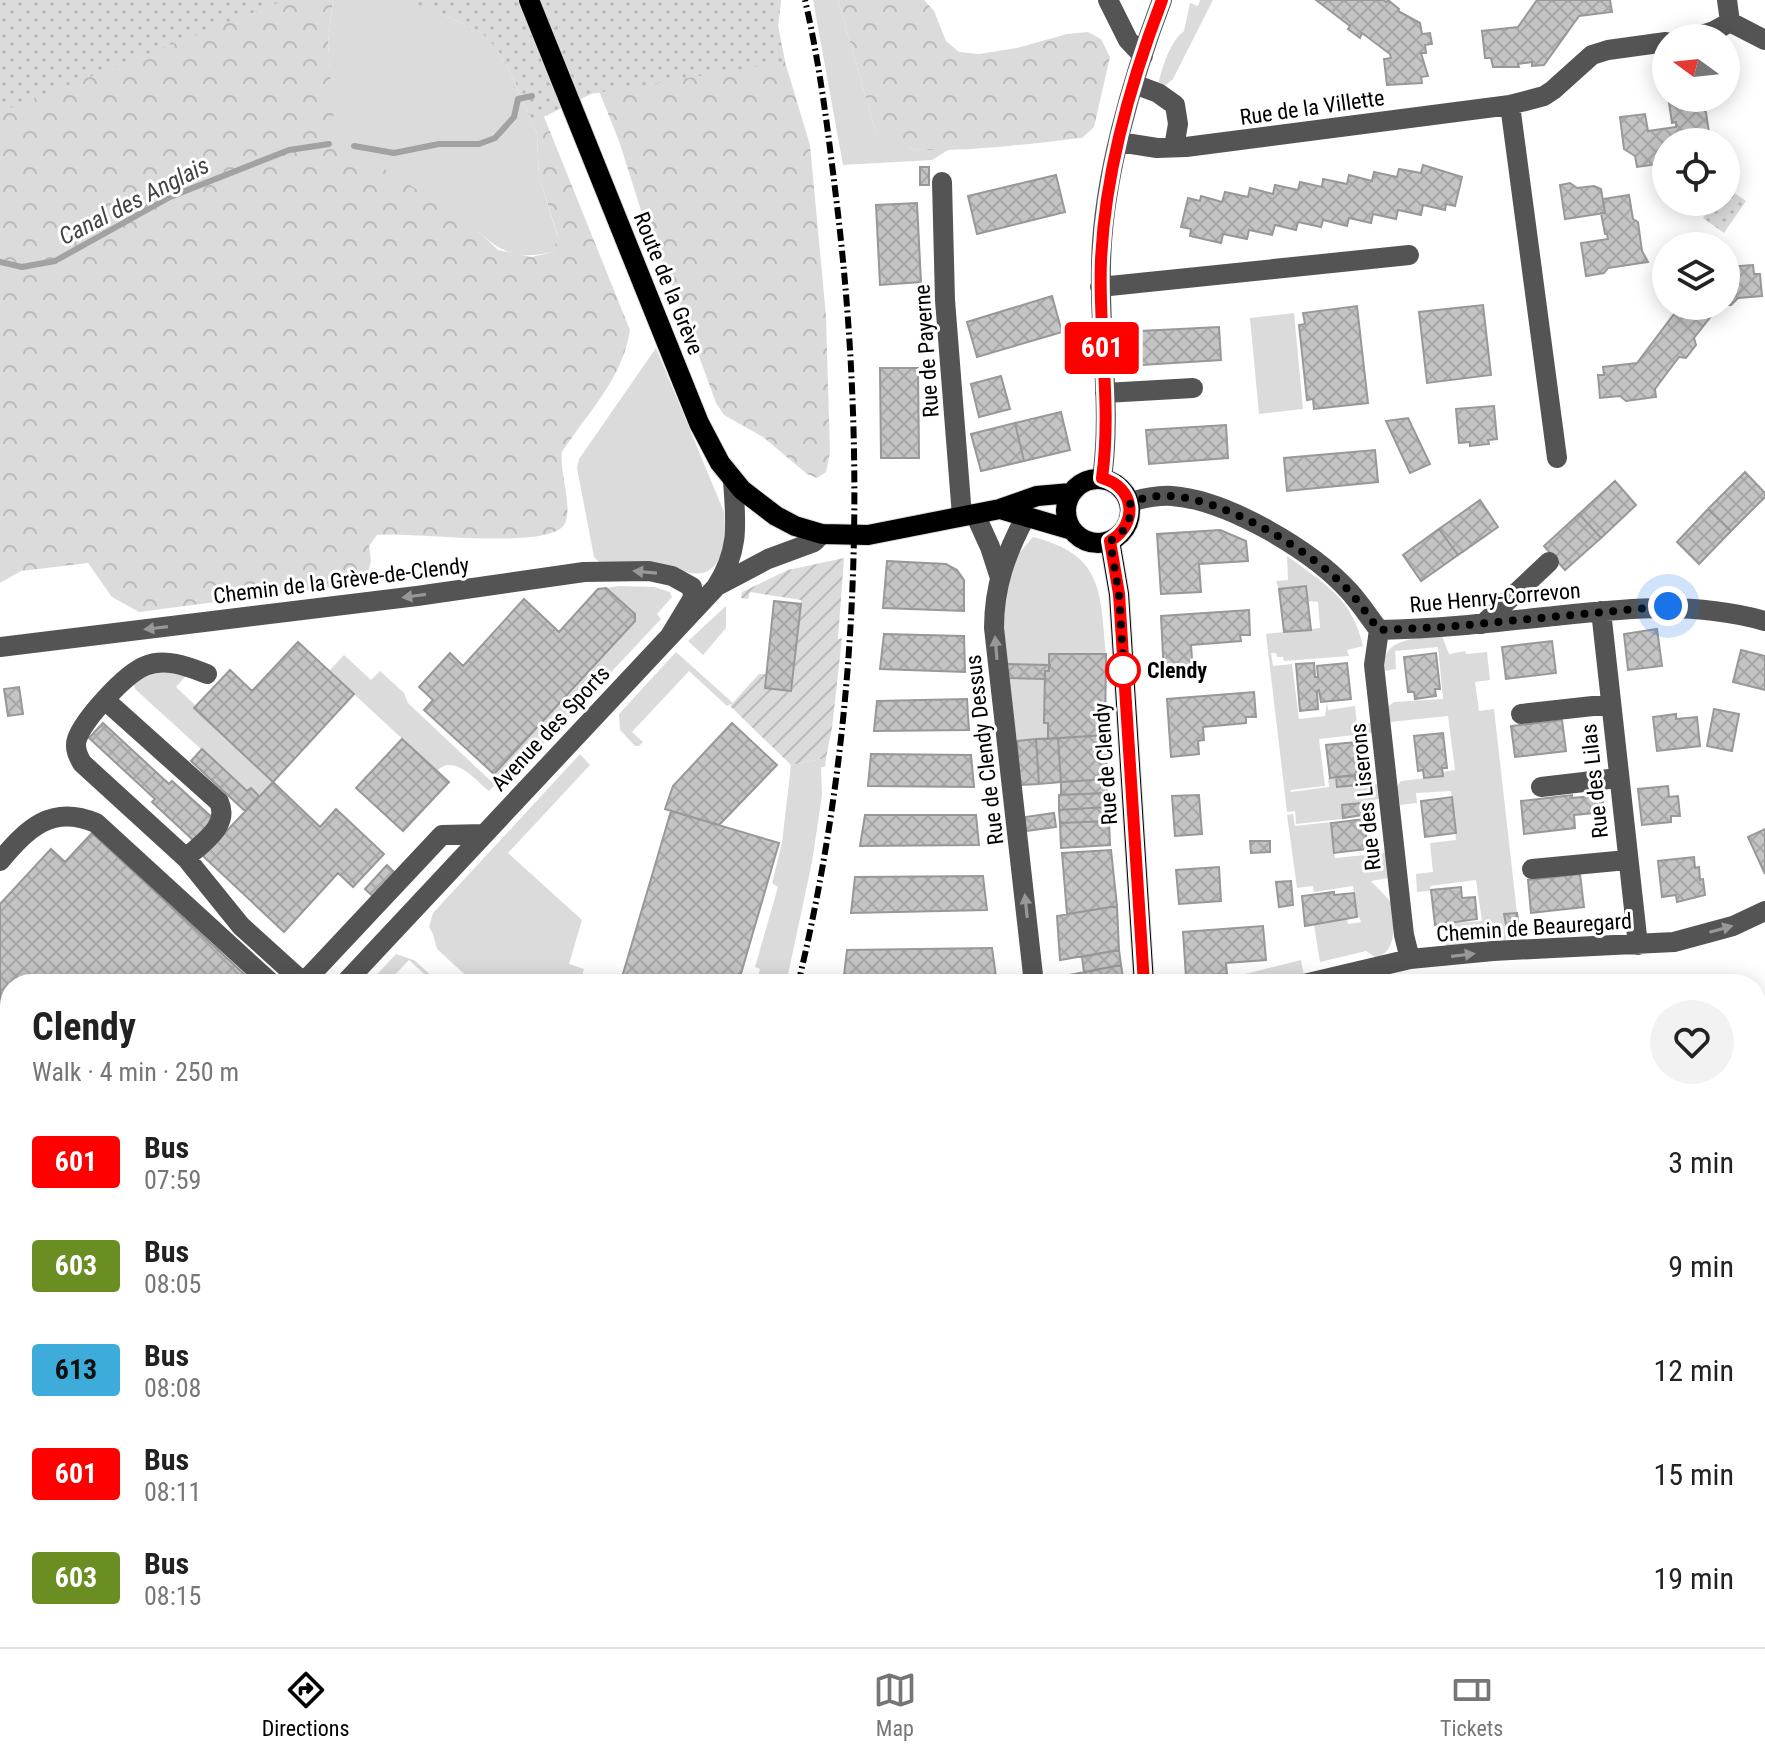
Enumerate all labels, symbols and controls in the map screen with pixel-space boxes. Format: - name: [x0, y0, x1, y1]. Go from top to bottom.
- north arrow: [1652, 24, 1740, 112]
- map controls: [1652, 24, 1740, 320]
- street label: Rue de la Villette: [1238, 85, 1386, 130]
- button: locate: [1652, 128, 1740, 216]
- water label: Canal des Anglais: [54, 151, 214, 251]
- street label: Route de la Grève: [629, 208, 708, 358]
- button: layers: [1652, 232, 1740, 320]
- street label: Rue de Payerne: [909, 284, 944, 418]
- line badge: 601: [1056, 322, 1148, 374]
- text: 601: [1081, 331, 1123, 364]
- street label: Chemin de la Grève-de-Clendy: [212, 552, 470, 609]
- one-way arrow: [632, 565, 657, 578]
- street label: Rue Henry-Correvon: [1408, 578, 1582, 617]
- your location: [1648, 586, 1688, 626]
- one-way arrow: [401, 590, 426, 603]
- one-way arrow: [143, 621, 168, 634]
- one-way arrow: [989, 635, 1002, 660]
- marker: Clendy: [1106, 653, 1140, 687]
- street label: Rue de Clendy Dessus: [960, 654, 1009, 846]
- place label: Clendy: [1147, 658, 1207, 683]
- street label: Avenue des Sports: [486, 661, 615, 796]
- street label: Rue de Clendy: [1089, 702, 1122, 826]
- street label: Rue des Liserons: [1345, 722, 1386, 872]
- street label: Rue des Lilas: [1576, 722, 1613, 840]
- one-way arrow: [1019, 894, 1032, 919]
- street label: Chemin de Beauregard: [1435, 908, 1633, 947]
- one-way arrow: [1709, 922, 1733, 935]
- one-way arrow: [1451, 948, 1476, 961]
- button: heart: [1650, 1000, 1734, 1084]
- text: Clendy: [32, 1005, 136, 1049]
- text: Walk · 4 min · 250 m: [32, 1057, 239, 1087]
- text: Bus: [144, 1130, 189, 1165]
- text: 601: [55, 1145, 97, 1178]
- text: 3 min: [1668, 1145, 1734, 1180]
- text: 07:59: [144, 1165, 201, 1195]
- text: Bus: [144, 1234, 189, 1269]
- text: 603: [55, 1249, 97, 1282]
- text: 9 min: [1668, 1249, 1734, 1284]
- text: 08:05: [144, 1269, 201, 1299]
- text: Bus: [144, 1338, 189, 1373]
- text: 613: [55, 1353, 97, 1386]
- text: 12 min: [1653, 1353, 1734, 1388]
- text: 08:08: [144, 1373, 201, 1403]
- text: Bus: [144, 1442, 189, 1477]
- text: 601: [55, 1457, 97, 1490]
- text: 15 min: [1653, 1457, 1734, 1492]
- text: 08:11: [144, 1477, 201, 1507]
- text: Bus: [144, 1546, 189, 1581]
- text: 603: [55, 1561, 97, 1594]
- text: 19 min: [1653, 1561, 1734, 1596]
- text: 08:15: [144, 1581, 201, 1611]
- tab: Directions: [262, 1668, 350, 1741]
- tab: Map: [873, 1668, 917, 1741]
- tab: Tickets: [1440, 1668, 1503, 1741]

